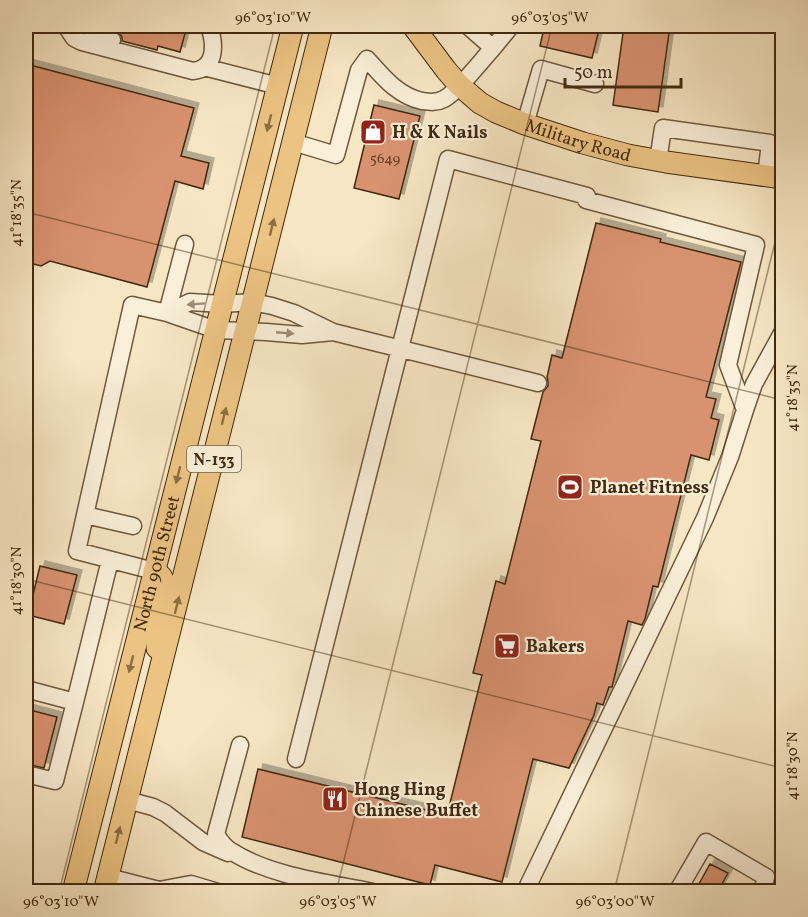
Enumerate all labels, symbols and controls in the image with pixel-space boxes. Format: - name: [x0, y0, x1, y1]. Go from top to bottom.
- text: 96°03'10"W: [235, 8, 311, 29]
- text: 96°03'05"W: [511, 8, 589, 29]
- scale bar: [565, 51, 680, 89]
- text: 50 m: [574, 61, 613, 86]
- one-way arrow: [263, 114, 273, 132]
- street label: Military Road: [522, 114, 634, 169]
- shop icon: H & K Nails: [358, 117, 388, 147]
- place label: H & K Nails: [392, 121, 487, 146]
- house number: 5649: [370, 149, 401, 170]
- text: 41°18'35"N: [7, 179, 28, 247]
- one-way arrow: [267, 218, 277, 236]
- one-way arrow: [186, 299, 205, 308]
- one-way arrow: [276, 328, 295, 338]
- text: 41°18'35"N: [783, 364, 804, 432]
- one-way arrow: [220, 407, 230, 425]
- road number: N-133: [187, 446, 241, 472]
- one-way arrow: [173, 465, 183, 484]
- sports icon: Planet Fitness: [555, 472, 585, 502]
- place label: Planet Fitness: [590, 476, 709, 501]
- street label: North 90th Street: [129, 493, 187, 635]
- text: 41°18'30"N: [7, 546, 28, 616]
- one-way arrow: [172, 596, 182, 614]
- supermarket icon: Bakers: [492, 631, 522, 661]
- place label: Bakers: [526, 635, 585, 660]
- one-way arrow: [125, 654, 135, 673]
- text: 41°18'30"N: [783, 731, 804, 801]
- place label: Hong Hing Chinese Buffet: [354, 778, 478, 824]
- restaurant icon: Hong Hing Chinese Buffet: [320, 784, 350, 814]
- one-way arrow: [114, 826, 124, 844]
- text: 96°03'10"W: [23, 892, 99, 913]
- text: 96°03'05"W: [299, 892, 377, 913]
- text: 96°03'00"W: [575, 892, 655, 913]

